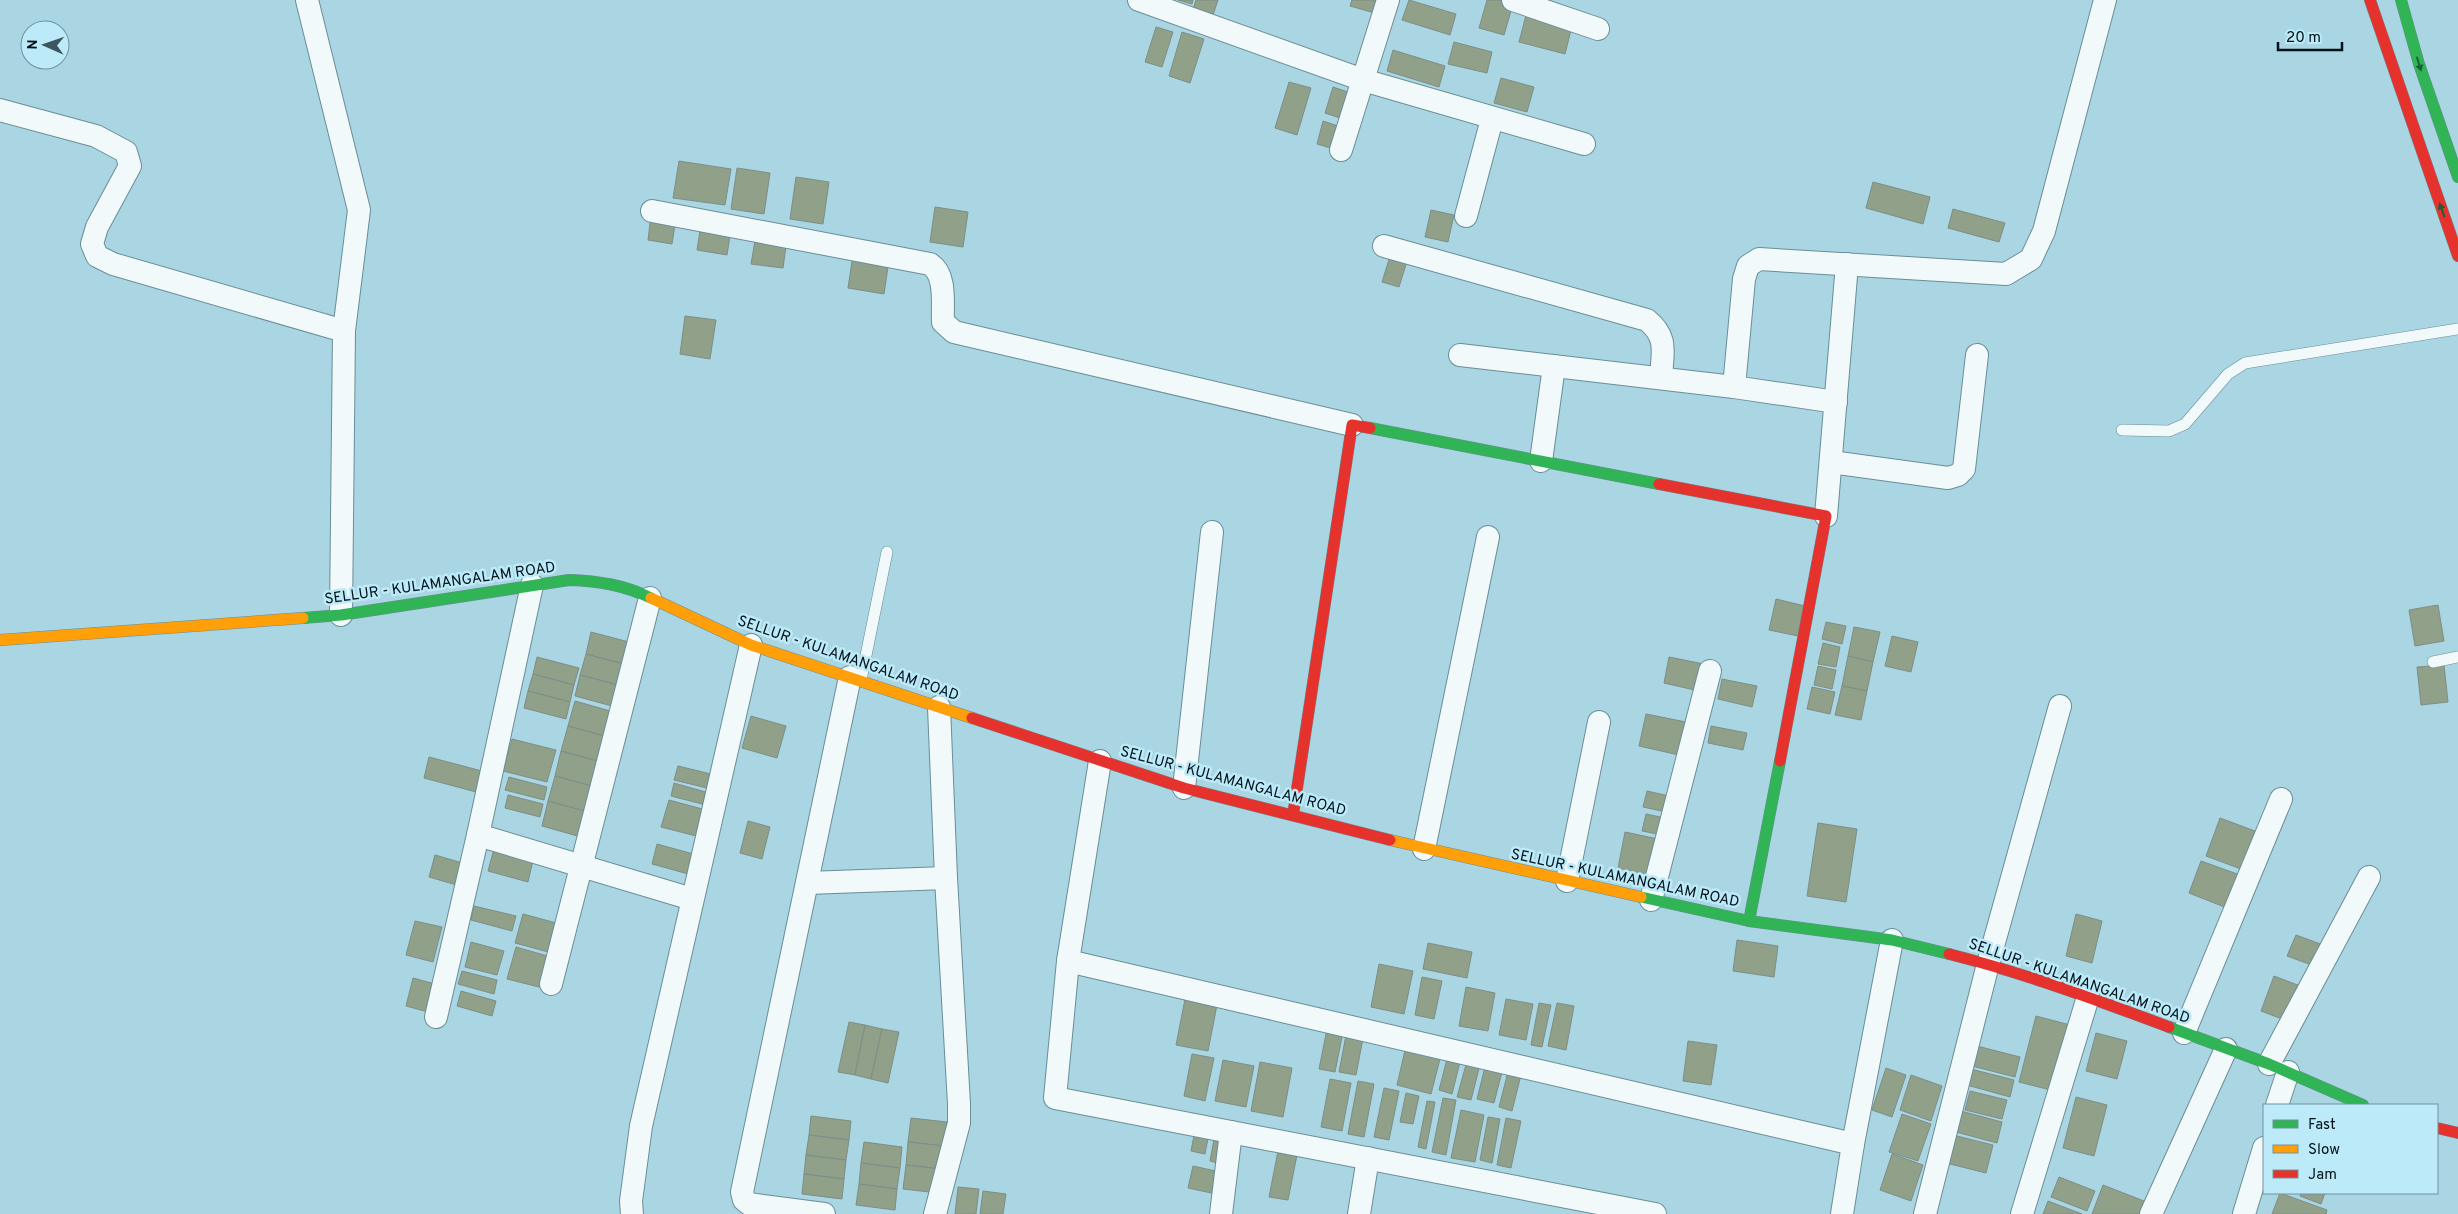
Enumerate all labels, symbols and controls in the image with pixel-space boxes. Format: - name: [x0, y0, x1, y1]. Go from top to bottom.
- north arrow: [20, 20, 70, 70]
- scale bar: [2278, 20, 2342, 52]
- text: 20 m: [2286, 29, 2321, 48]
- text: N: [25, 39, 42, 50]
- one-way arrow: [2416, 56, 2423, 71]
- one-way arrow: [2438, 202, 2446, 217]
- street label: SELLUR - KULAMANGALAM ROAD: [323, 558, 557, 610]
- street label: SELLUR - KULAMANGALAM ROAD: [735, 612, 961, 706]
- street label: SELLUR - KULAMANGALAM ROAD: [1118, 743, 1348, 821]
- street label: SELLUR - KULAMANGALAM ROAD: [1509, 845, 1741, 913]
- street label: SELLUR - KULAMANGALAM ROAD: [1966, 935, 2192, 1029]
- legend: [2263, 1104, 2438, 1194]
- text: Fast: [2308, 1116, 2336, 1135]
- text: Slow: [2308, 1141, 2340, 1160]
- text: Jam: [2308, 1166, 2337, 1185]

